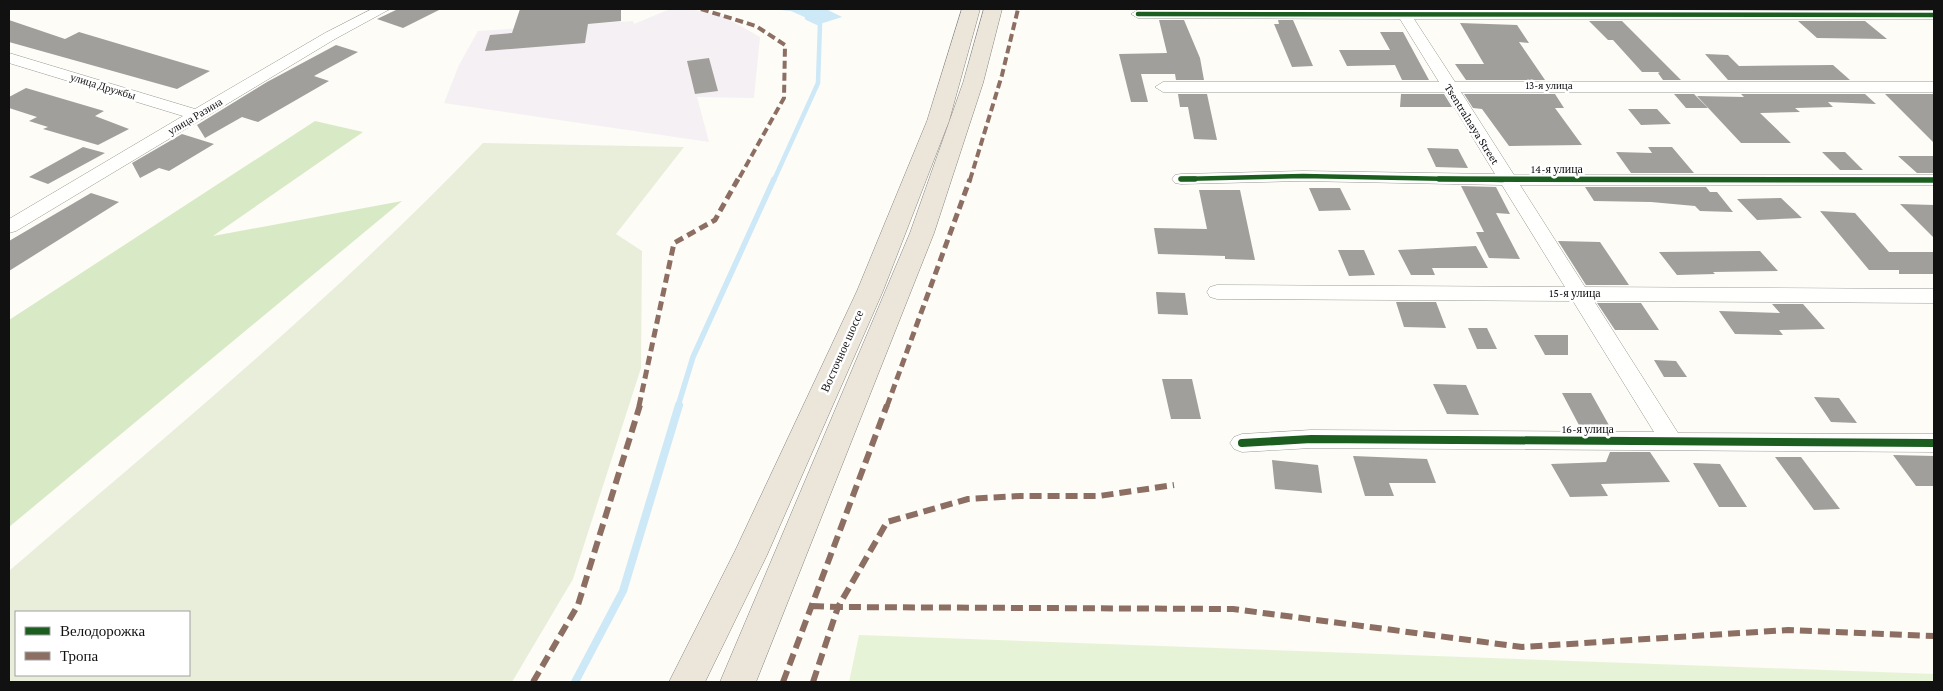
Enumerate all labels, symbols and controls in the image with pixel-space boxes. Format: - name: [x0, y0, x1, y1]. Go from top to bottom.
- street label: улица Дружбы: [69, 70, 138, 102]
- street label: 13-я улица: [1525, 79, 1573, 91]
- street label: Tsentralnaya Street: [1442, 81, 1503, 168]
- street label: улица Разина: [166, 95, 224, 137]
- street label: 14-я улица: [1531, 162, 1584, 176]
- street label: 15-я улица: [1549, 286, 1601, 300]
- street label: Восточное шоссе: [818, 308, 866, 394]
- street label: 16-я улица: [1562, 422, 1615, 436]
- legend: [15, 611, 190, 676]
- text: Велодорожка: [60, 623, 145, 639]
- text: Тропа: [60, 648, 99, 664]

